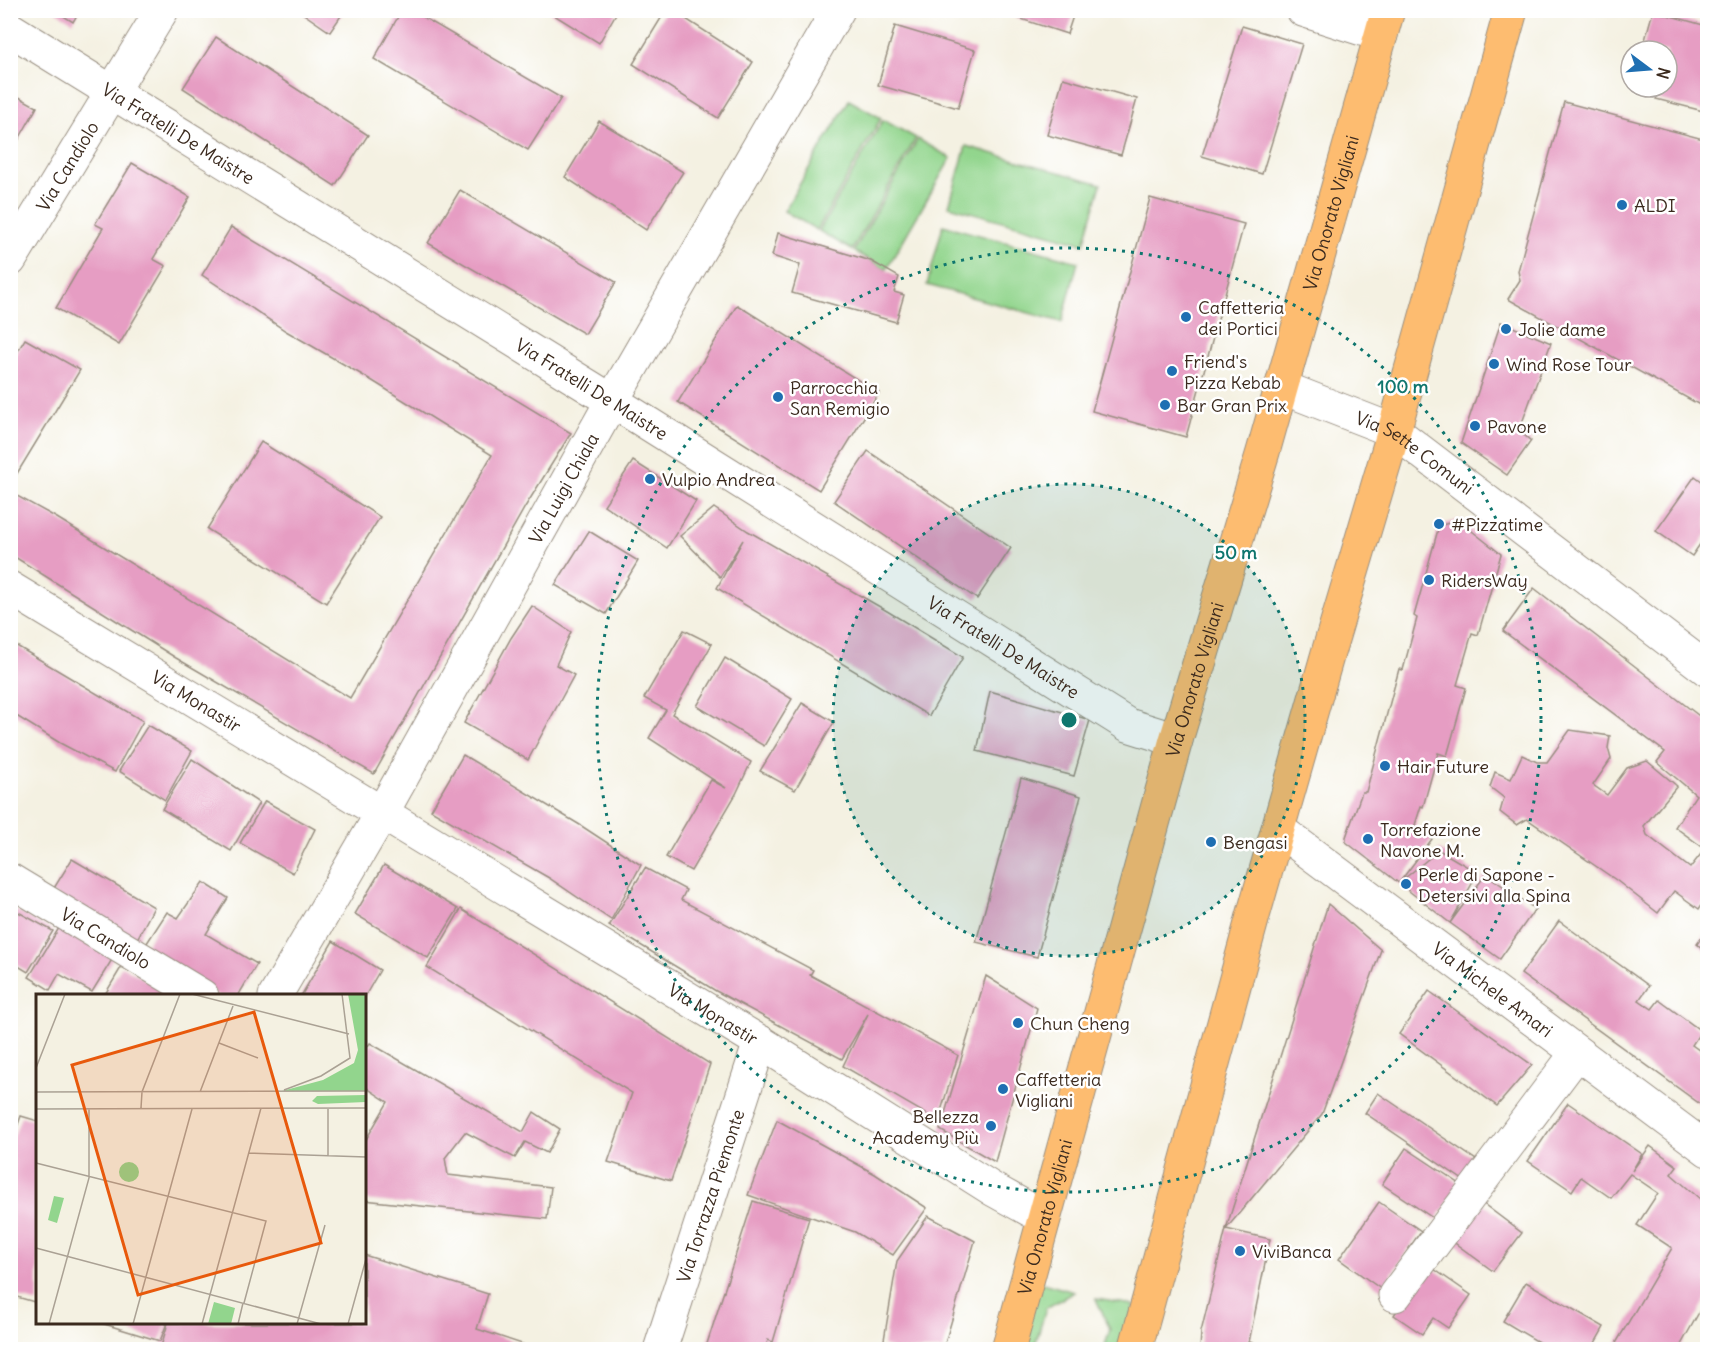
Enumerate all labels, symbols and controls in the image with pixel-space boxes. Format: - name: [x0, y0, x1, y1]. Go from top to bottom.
- north arrow: [1619, 39, 1679, 99]
- text: N: [1652, 65, 1675, 81]
- street label: Via Fratelli De Maistre: [98, 77, 259, 189]
- street label: Via Candiolo: [31, 117, 103, 215]
- street label: Via Onorato Vigliani: [1298, 133, 1364, 293]
- place label: ALDI: [1634, 194, 1676, 217]
- marker: ALDI: [1615, 198, 1629, 212]
- place label: Caffetteria dei Portici: [1198, 296, 1284, 340]
- marker: Caffetteria dei Portici: [1179, 310, 1193, 324]
- place label: Jolie dame: [1518, 318, 1606, 341]
- marker: Jolie dame: [1499, 322, 1513, 336]
- street label: Via Fratelli De Maistre: [511, 333, 672, 445]
- place label: Friend's Pizza Kebab: [1184, 350, 1281, 394]
- place label: Wind Rose Tour: [1506, 353, 1632, 376]
- marker: Wind Rose Tour: [1487, 357, 1501, 371]
- marker: Friend's Pizza Kebab: [1165, 364, 1179, 378]
- text: 100 m: [1378, 375, 1429, 398]
- place label: Parrocchia San Remigio: [790, 376, 890, 420]
- marker: Parrocchia San Remigio: [771, 390, 785, 404]
- place label: Bar Gran Prix: [1177, 394, 1287, 417]
- marker: Bar Gran Prix: [1158, 398, 1172, 412]
- street label: Via Sette Comuni: [1352, 406, 1479, 499]
- place label: Pavone: [1487, 415, 1547, 438]
- marker: Pavone: [1468, 419, 1482, 433]
- street label: Via Luigi Chiala: [523, 429, 603, 548]
- place label: Vulpio Andrea: [662, 468, 775, 491]
- marker: Vulpio Andrea: [643, 472, 657, 486]
- place label: #Pizzatime: [1451, 513, 1543, 536]
- marker: #Pizzatime: [1432, 517, 1446, 531]
- text: 50 m: [1215, 541, 1257, 564]
- place label: RidersWay: [1441, 569, 1528, 592]
- marker: RidersWay: [1422, 573, 1436, 587]
- street label: Via Fratelli De Maistre: [923, 591, 1084, 703]
- street label: Via Onorato Vigliani: [1160, 599, 1229, 759]
- street label: Via Monastir: [147, 665, 246, 737]
- centre of rings: [1059, 710, 1079, 730]
- place label: Hair Future: [1397, 755, 1489, 778]
- marker: Hair Future: [1378, 759, 1392, 773]
- place label: Torrefazione Navone M.: [1380, 818, 1481, 862]
- place label: Bengasi: [1223, 831, 1287, 854]
- marker: Torrefazione Navone M.: [1361, 832, 1375, 846]
- marker: Bengasi: [1204, 835, 1218, 849]
- place label: Perle di Sapone - Detersivi alla Spina: [1418, 863, 1571, 907]
- marker: Perle di Sapone - Detersivi alla Spina: [1399, 877, 1413, 891]
- street label: Via Candiolo: [57, 902, 155, 974]
- street label: Via Michele Amari: [1428, 937, 1558, 1042]
- street label: Via Monastir: [664, 978, 763, 1050]
- inset map: [36, 994, 366, 1324]
- place label: Chun Cheng: [1030, 1012, 1130, 1035]
- marker: Chun Cheng: [1011, 1016, 1025, 1030]
- place label: Caffetteria Vigliani: [1015, 1068, 1101, 1112]
- marker: Caffetteria Vigliani: [996, 1082, 1010, 1096]
- place label: Bellezza Academy Più: [872, 1105, 979, 1149]
- street label: Via Torrazza Piemonte: [671, 1106, 749, 1286]
- marker: Bellezza Academy Più: [984, 1119, 998, 1133]
- street label: Via Onorato Vigliani: [1012, 1137, 1077, 1297]
- place label: ViviBanca: [1252, 1240, 1332, 1263]
- marker: ViviBanca: [1233, 1244, 1247, 1258]

